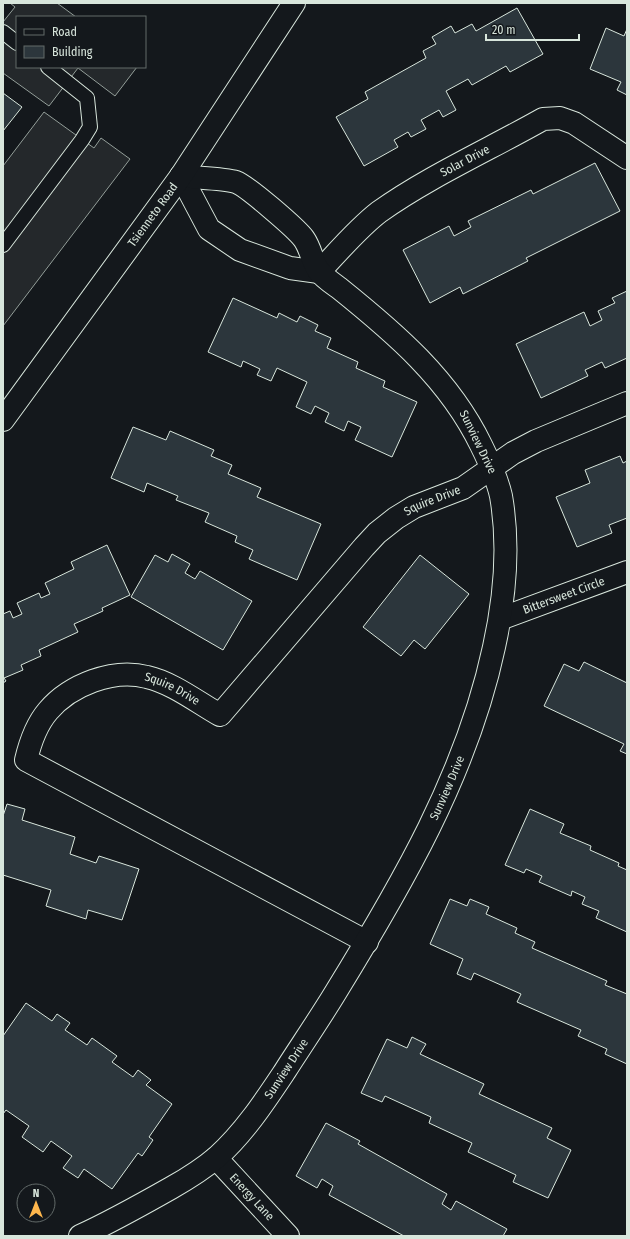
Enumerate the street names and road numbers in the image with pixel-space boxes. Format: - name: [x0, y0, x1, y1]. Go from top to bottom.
- street label: Solar Drive: [438, 142, 492, 180]
- street label: Tsienneto Road: [125, 180, 181, 249]
- street label: Sunview Drive: [457, 408, 499, 476]
- street label: Squire Drive: [401, 483, 462, 518]
- street label: Bittersweet Circle: [521, 574, 607, 617]
- street label: Squire Drive: [143, 670, 202, 708]
- street label: Sunview Drive: [427, 754, 467, 822]
- street label: Sunview Drive: [261, 1036, 311, 1101]
- street label: Energy Lane: [227, 1171, 277, 1223]

